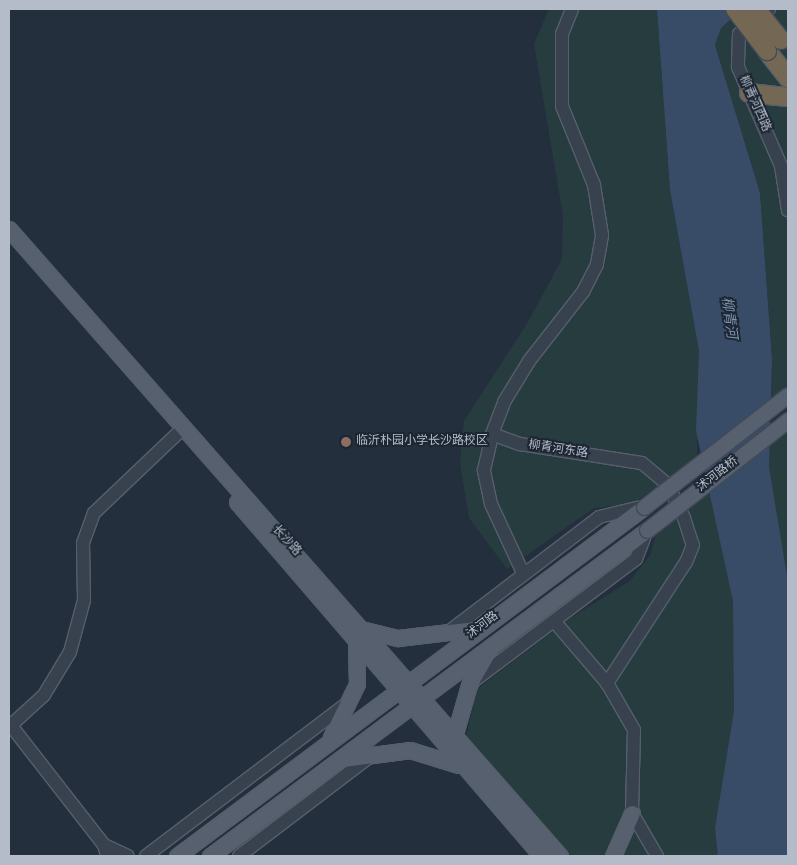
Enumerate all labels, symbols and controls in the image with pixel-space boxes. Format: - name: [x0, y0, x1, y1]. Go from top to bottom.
- street label: 柳青河西路: [735, 74, 773, 134]
- water label: 柳青河: [717, 296, 739, 340]
- place label: 临沂朴园小学长沙路校区: [356, 435, 488, 449]
- marker: 临沂朴园小学长沙路校区: [340, 436, 352, 448]
- street label: 柳青河东路: [527, 438, 589, 462]
- street label: 沭河路桥: [695, 455, 741, 495]
- street label: 长沙路: [269, 523, 303, 559]
- street label: 沭河路: [464, 609, 502, 643]

